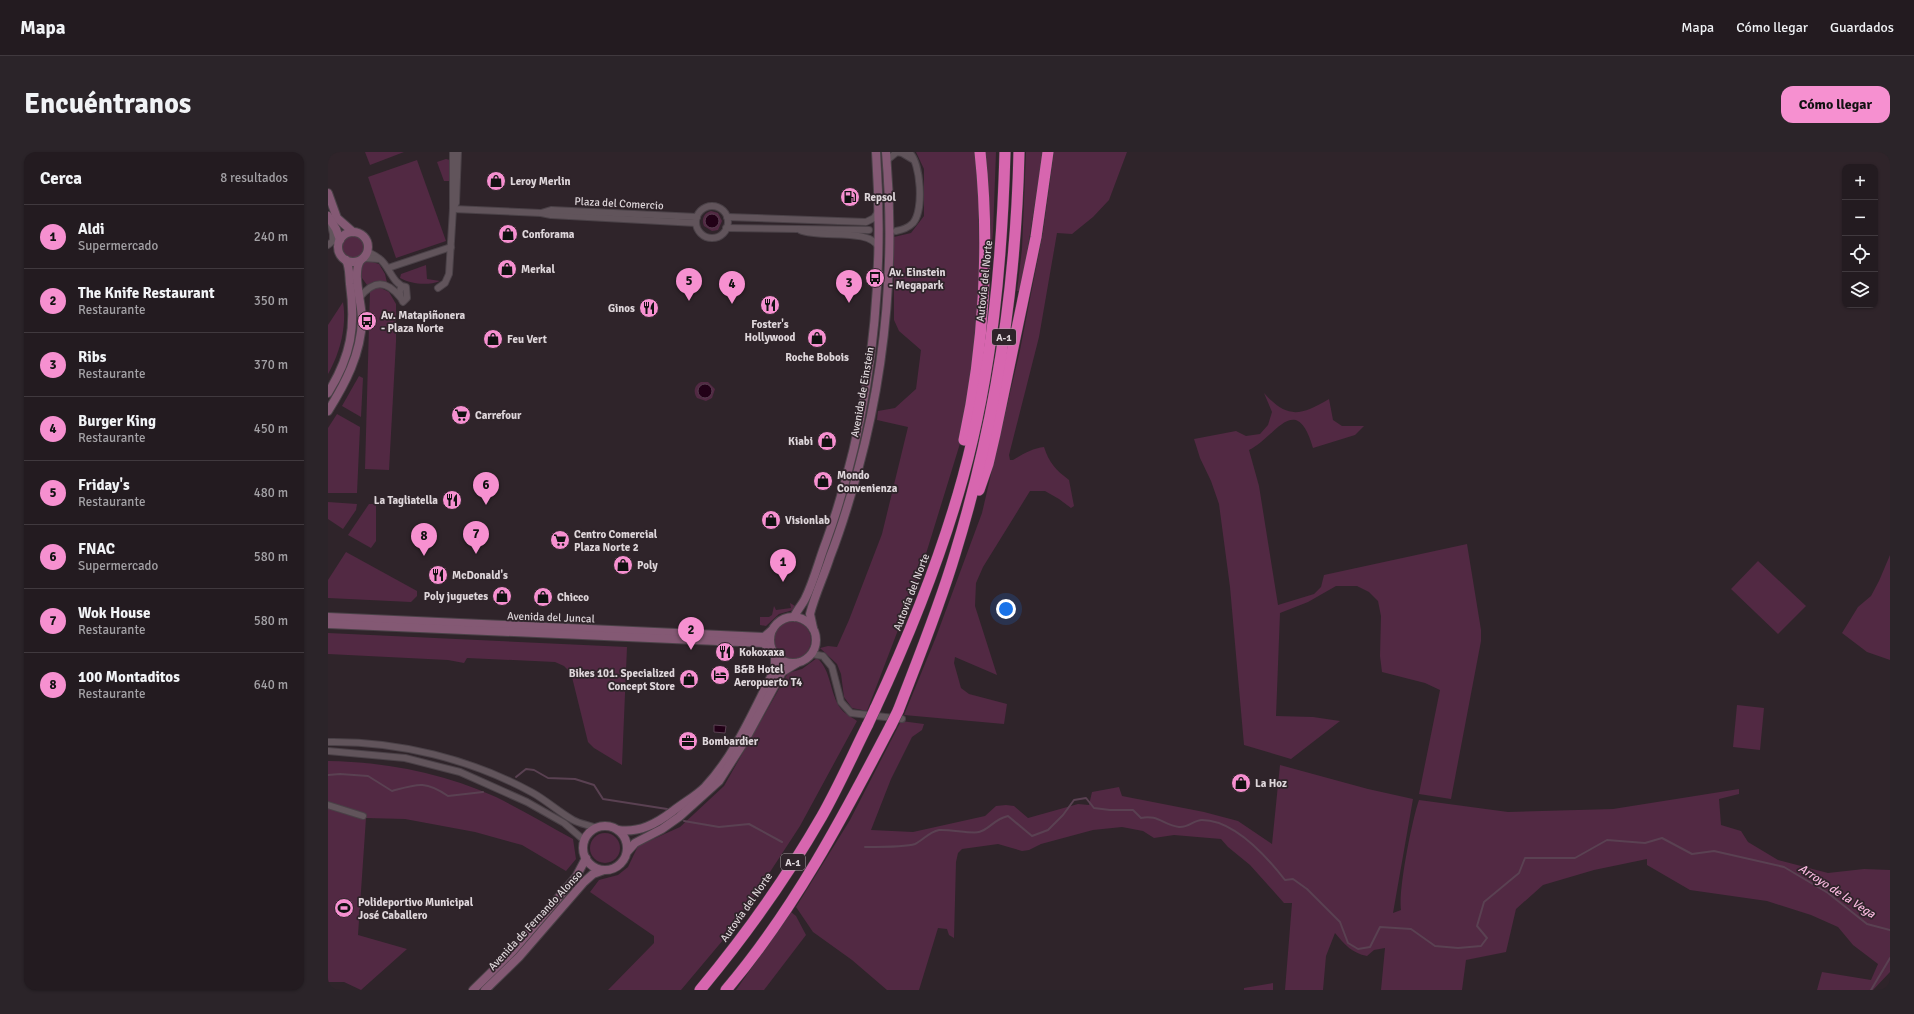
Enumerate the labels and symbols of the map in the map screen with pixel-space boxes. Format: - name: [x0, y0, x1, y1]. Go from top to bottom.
- shop icon: Leroy Merlin: [485, 170, 507, 192]
- place label: Leroy Merlin: [510, 175, 570, 188]
- fuel station icon: Repsol: [839, 186, 861, 208]
- place label: Repsol: [864, 191, 897, 204]
- street label: Plaza del Comercio: [574, 195, 664, 212]
- shop icon: Conforama: [497, 223, 519, 245]
- place label: Conforama: [522, 228, 575, 241]
- street label: Autovía del Norte: [974, 240, 995, 322]
- shop icon: Merkal: [496, 258, 518, 280]
- place label: Merkal: [521, 263, 555, 276]
- place label: Av. Einstein - Megapark: [889, 266, 946, 292]
- bus stop icon: Av. Einstein - Megapark: [864, 267, 886, 289]
- pin: 5: [676, 268, 702, 301]
- pin: 3: [836, 270, 862, 303]
- pin: 4: [719, 271, 745, 304]
- restaurant icon: Foster's Hollywood: [759, 294, 781, 316]
- restaurant icon: Ginos: [638, 297, 660, 319]
- place label: Ginos: [608, 302, 635, 315]
- place label: Av. Matapiñonera - Plaza Norte: [381, 309, 465, 335]
- bus stop icon: Av. Matapiñonera - Plaza Norte: [356, 310, 378, 332]
- place label: Foster's Hollywood: [744, 318, 796, 344]
- shop icon: Roche Bobois: [806, 327, 828, 349]
- shop icon: Feu Vert: [482, 328, 504, 350]
- road number: A-1: [992, 329, 1016, 345]
- place label: Feu Vert: [507, 333, 547, 346]
- street label: Avenida de Einstein: [848, 346, 877, 438]
- place label: Roche Bobois: [785, 351, 849, 364]
- supermarket icon: Carrefour: [450, 404, 472, 426]
- place label: Carrefour: [475, 409, 522, 422]
- shop icon: Kiabi: [816, 430, 838, 452]
- place label: Kiabi: [788, 435, 813, 448]
- place label: Mondo Convenienza: [837, 469, 898, 495]
- shop icon: Mondo Convenienza: [812, 470, 834, 492]
- pin: 6: [473, 472, 499, 505]
- restaurant icon: La Tagliatella: [441, 489, 463, 511]
- place label: La Tagliatella: [374, 494, 438, 507]
- shop icon: Visionlab: [760, 509, 782, 531]
- place label: Visionlab: [785, 514, 830, 527]
- pin: 7: [463, 521, 489, 554]
- pin: 8: [411, 523, 437, 556]
- place label: Centro Comercial Plaza Norte 2: [574, 528, 658, 554]
- supermarket icon: Centro Comercial Plaza Norte 2: [549, 529, 571, 551]
- pin: 1: [770, 549, 796, 582]
- street label: Autovía del Norte: [891, 552, 932, 633]
- shop icon: Poly: [612, 554, 634, 576]
- place label: Poly: [637, 559, 658, 572]
- restaurant icon: McDonald's: [427, 564, 449, 586]
- place label: McDonald's: [452, 569, 508, 582]
- shop icon: Poly juguetes: [491, 585, 513, 607]
- shop icon: Chicco: [532, 586, 554, 608]
- place label: Poly juguetes: [424, 590, 488, 603]
- place label: Chicco: [557, 591, 589, 604]
- your location: [996, 599, 1016, 619]
- street label: Avenida del Juncal: [507, 609, 595, 626]
- pin: 2: [678, 617, 704, 650]
- restaurant icon: Kokoxaxa: [714, 641, 736, 663]
- place label: Kokoxaxa: [739, 646, 785, 659]
- place label: B&B Hotel Aeropuerto T4: [734, 663, 802, 689]
- hotel icon: B&B Hotel Aeropuerto T4: [709, 664, 731, 686]
- place label: Bikes 101. Specialized Concept Store: [569, 667, 676, 693]
- shop icon: Bikes 101. Specialized Concept Store: [678, 668, 700, 690]
- office icon: Bombardier: [677, 730, 699, 752]
- place label: Bombardier: [702, 735, 759, 748]
- shop icon: La Hoz: [1230, 772, 1252, 794]
- place label: La Hoz: [1255, 777, 1287, 790]
- road number: A-1: [781, 854, 805, 870]
- water label: Arroyo de la Vega: [1796, 861, 1879, 922]
- street label: Avenida de Fernando Alonso: [486, 867, 585, 973]
- street label: Autovía del Norte: [718, 870, 775, 944]
- place label: Polideportivo Municipal José Caballero: [358, 896, 474, 922]
- sports icon: Polideportivo Municipal José Caballero: [333, 897, 355, 919]

